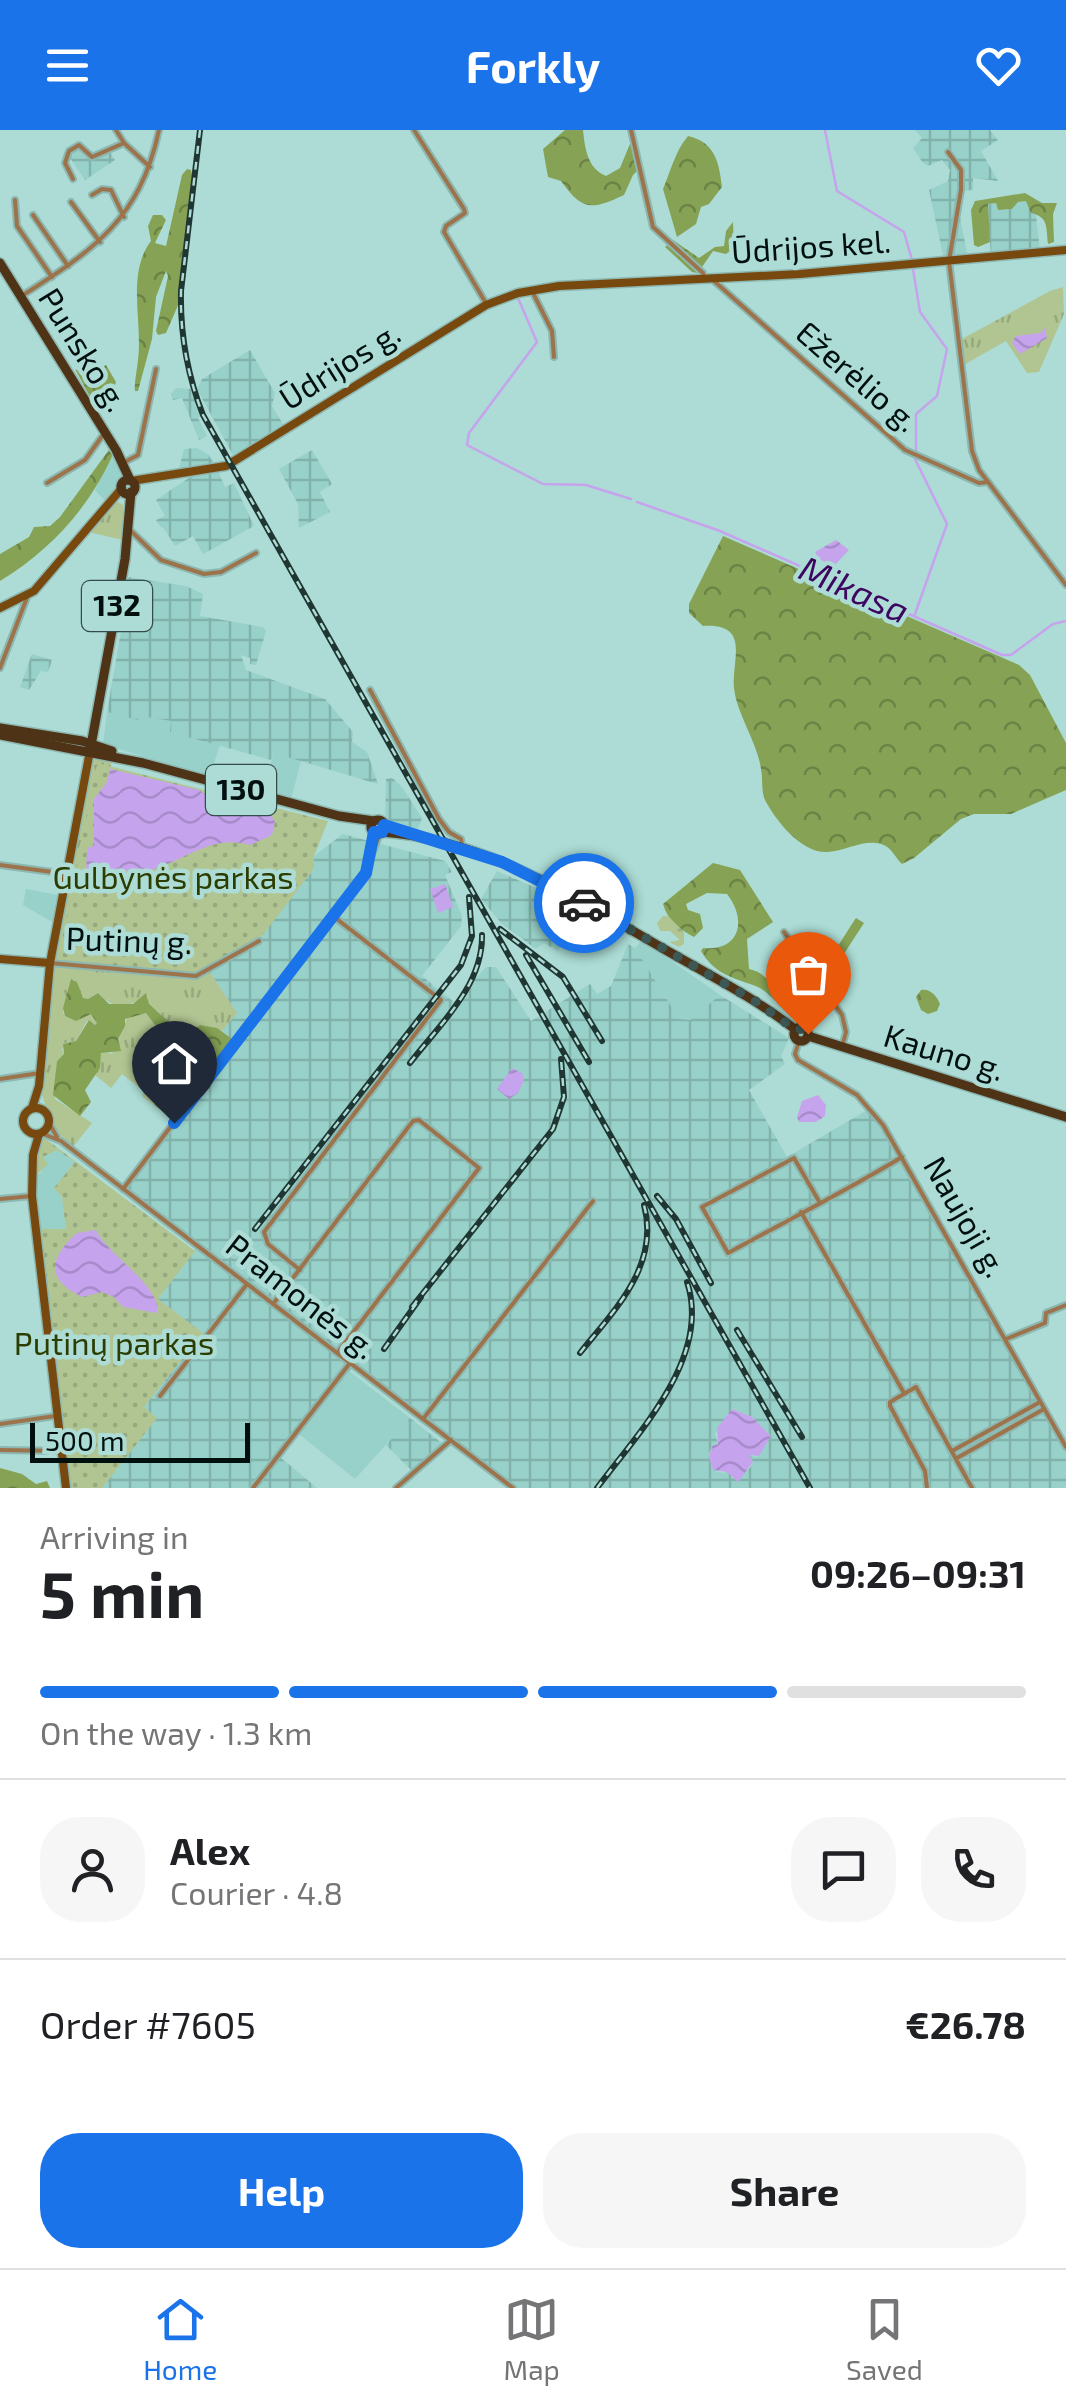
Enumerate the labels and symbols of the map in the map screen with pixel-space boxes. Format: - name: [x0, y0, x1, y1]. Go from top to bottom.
- street label: Ūdrijos kel.: [730, 220, 892, 271]
- street label: Punsko g.: [32, 280, 137, 418]
- street label: Ūdrijos g.: [272, 312, 407, 417]
- street label: Ežerėlio g.: [790, 312, 927, 439]
- water label: Mikasa: [794, 546, 916, 631]
- road number: 132: [82, 581, 152, 631]
- road number: 130: [206, 765, 276, 815]
- courier: [534, 853, 634, 953]
- park label: Gulbynės parkas: [52, 857, 294, 895]
- street label: Putinų g.: [65, 918, 193, 960]
- pin: [766, 932, 851, 1035]
- street label: Kauno g.: [880, 1015, 1009, 1087]
- pin: [132, 1021, 217, 1124]
- street label: Naujoji g.: [916, 1149, 1016, 1284]
- street label: Pramonės g.: [220, 1225, 385, 1366]
- park label: Putinų parkas: [14, 1323, 214, 1361]
- scale bar: [30, 1418, 250, 1462]

